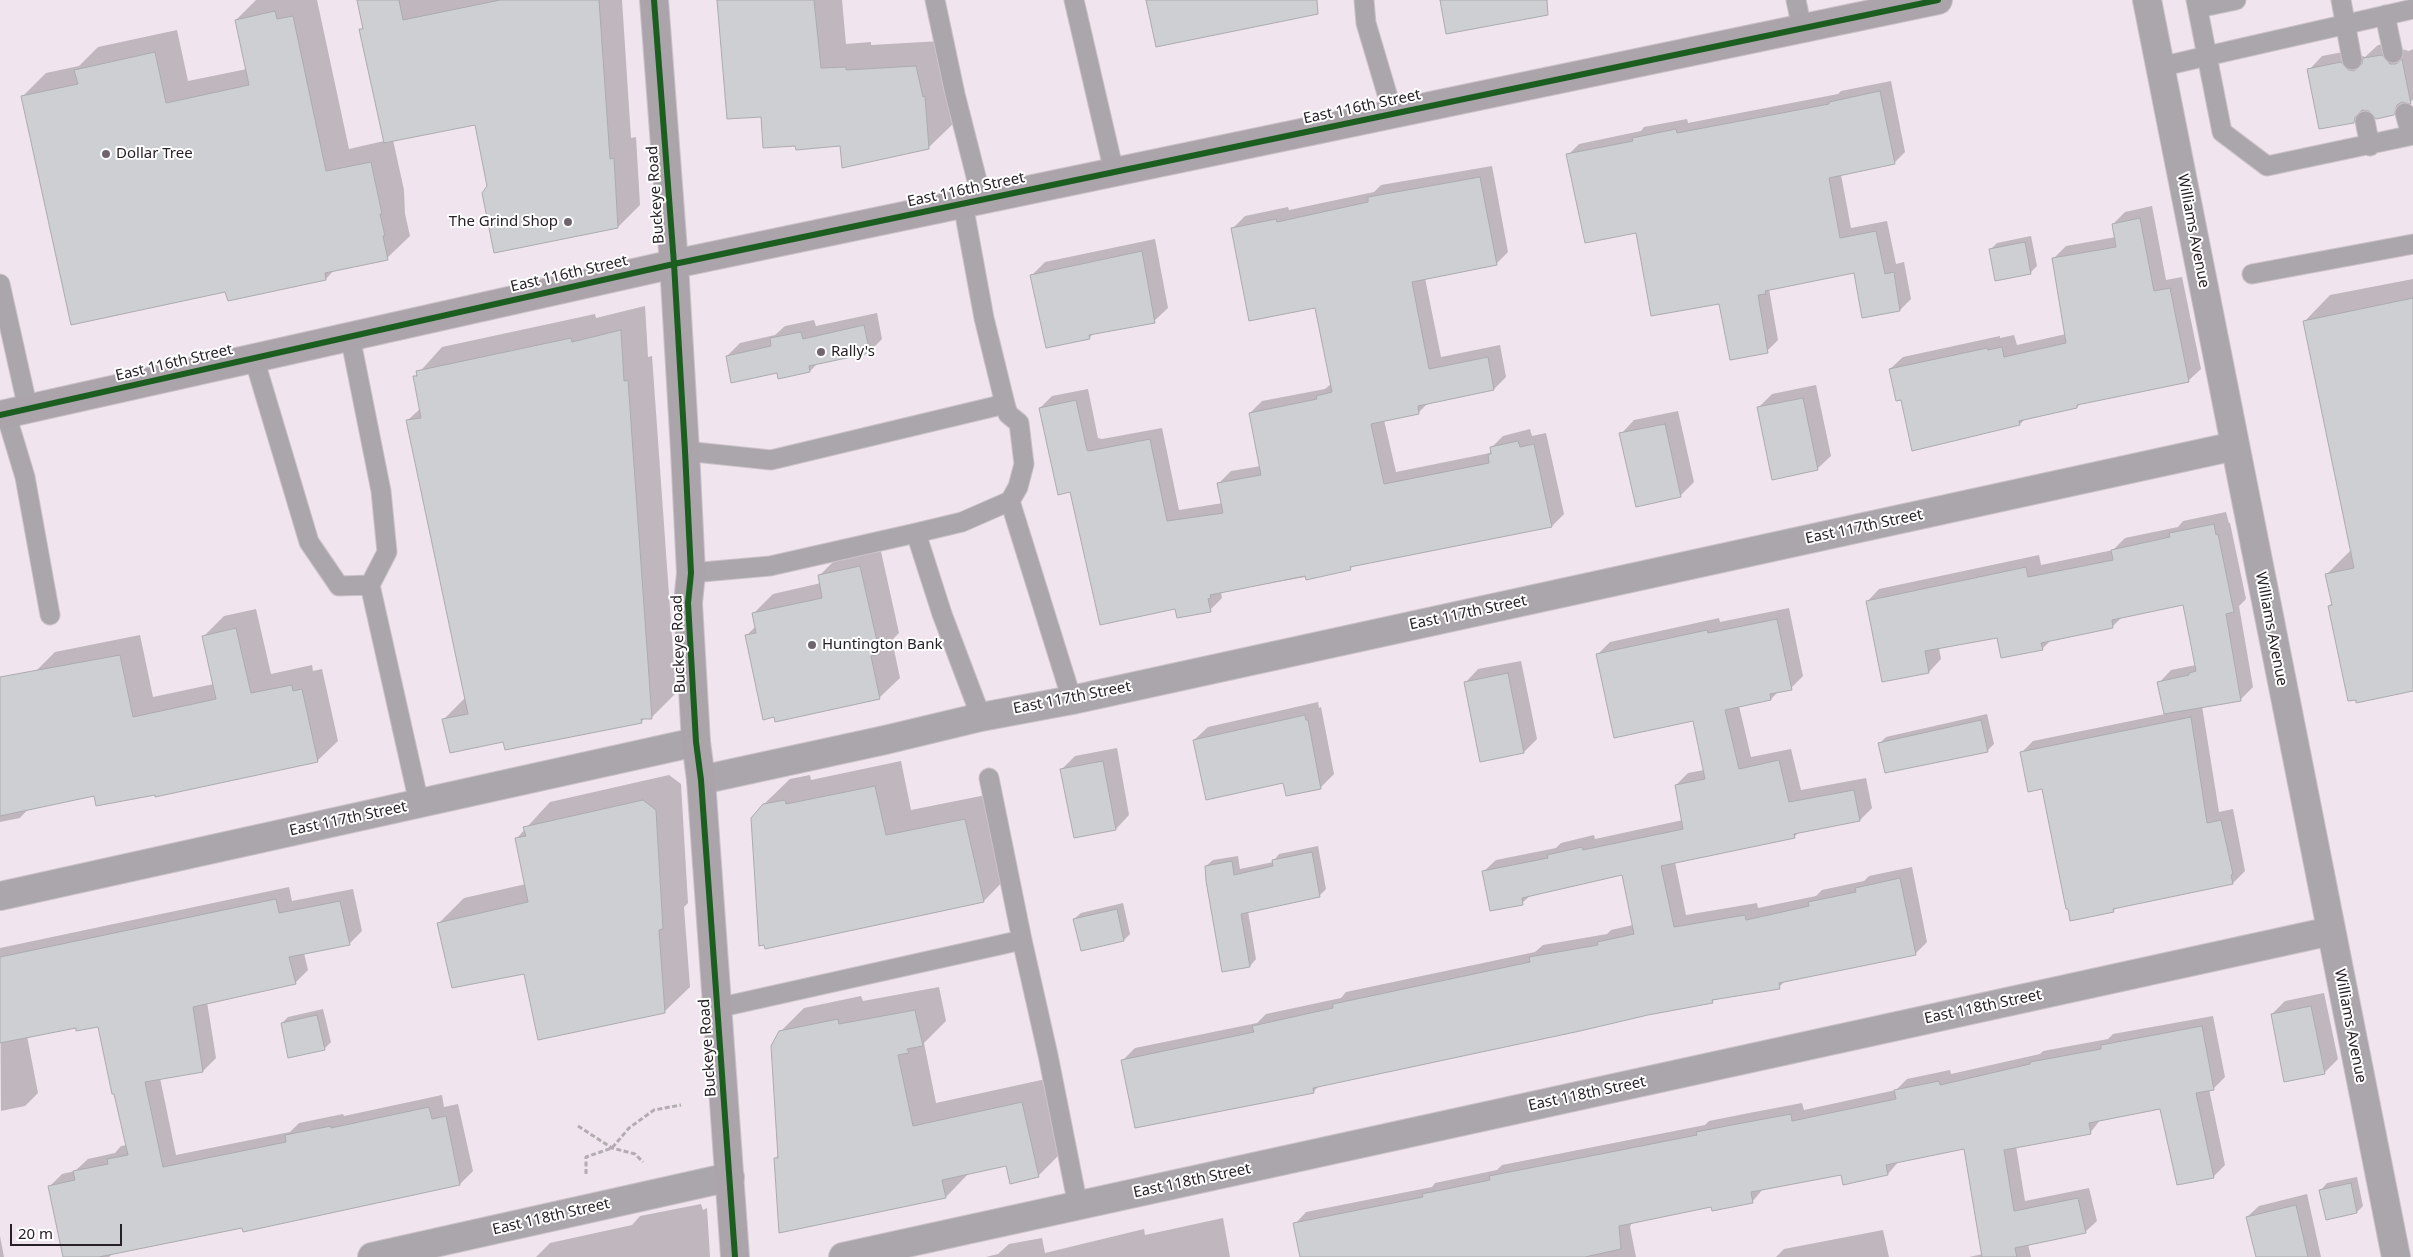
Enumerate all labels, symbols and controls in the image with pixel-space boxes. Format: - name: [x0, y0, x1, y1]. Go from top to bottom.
- street label: East 116th Street: [1302, 86, 1422, 128]
- place label: Dollar Tree: [116, 145, 193, 163]
- street label: Buckeye Road: [644, 145, 668, 245]
- marker: Dollar Tree: [100, 148, 112, 160]
- street label: East 116th Street: [906, 169, 1026, 211]
- street label: Williams Avenue: [2173, 173, 2213, 289]
- place label: The Grind Shop: [449, 213, 558, 231]
- marker: The Grind Shop: [562, 216, 574, 228]
- street label: East 116th Street: [509, 252, 629, 296]
- street label: East 116th Street: [114, 341, 234, 385]
- place label: Rally's: [831, 343, 875, 361]
- marker: Rally's: [815, 346, 827, 358]
- street label: East 117th Street: [1804, 506, 1924, 548]
- street label: Williams Avenue: [2251, 571, 2291, 687]
- street label: East 117th Street: [1408, 592, 1528, 634]
- street label: Buckeye Road: [668, 594, 690, 694]
- place label: Huntington Bank: [822, 636, 943, 654]
- marker: Huntington Bank: [806, 639, 818, 651]
- street label: East 117th Street: [1012, 678, 1132, 718]
- street label: East 117th Street: [288, 798, 408, 840]
- street label: Williams Avenue: [2330, 968, 2370, 1084]
- street label: East 118th Street: [1923, 986, 2043, 1028]
- street label: Buckeye Road: [696, 998, 720, 1098]
- street label: East 118th Street: [1527, 1073, 1647, 1115]
- street label: East 118th Street: [1132, 1160, 1252, 1202]
- street label: East 118th Street: [491, 1195, 611, 1239]
- scale bar: [12, 1214, 125, 1246]
- text: 20 m: [18, 1223, 53, 1243]

